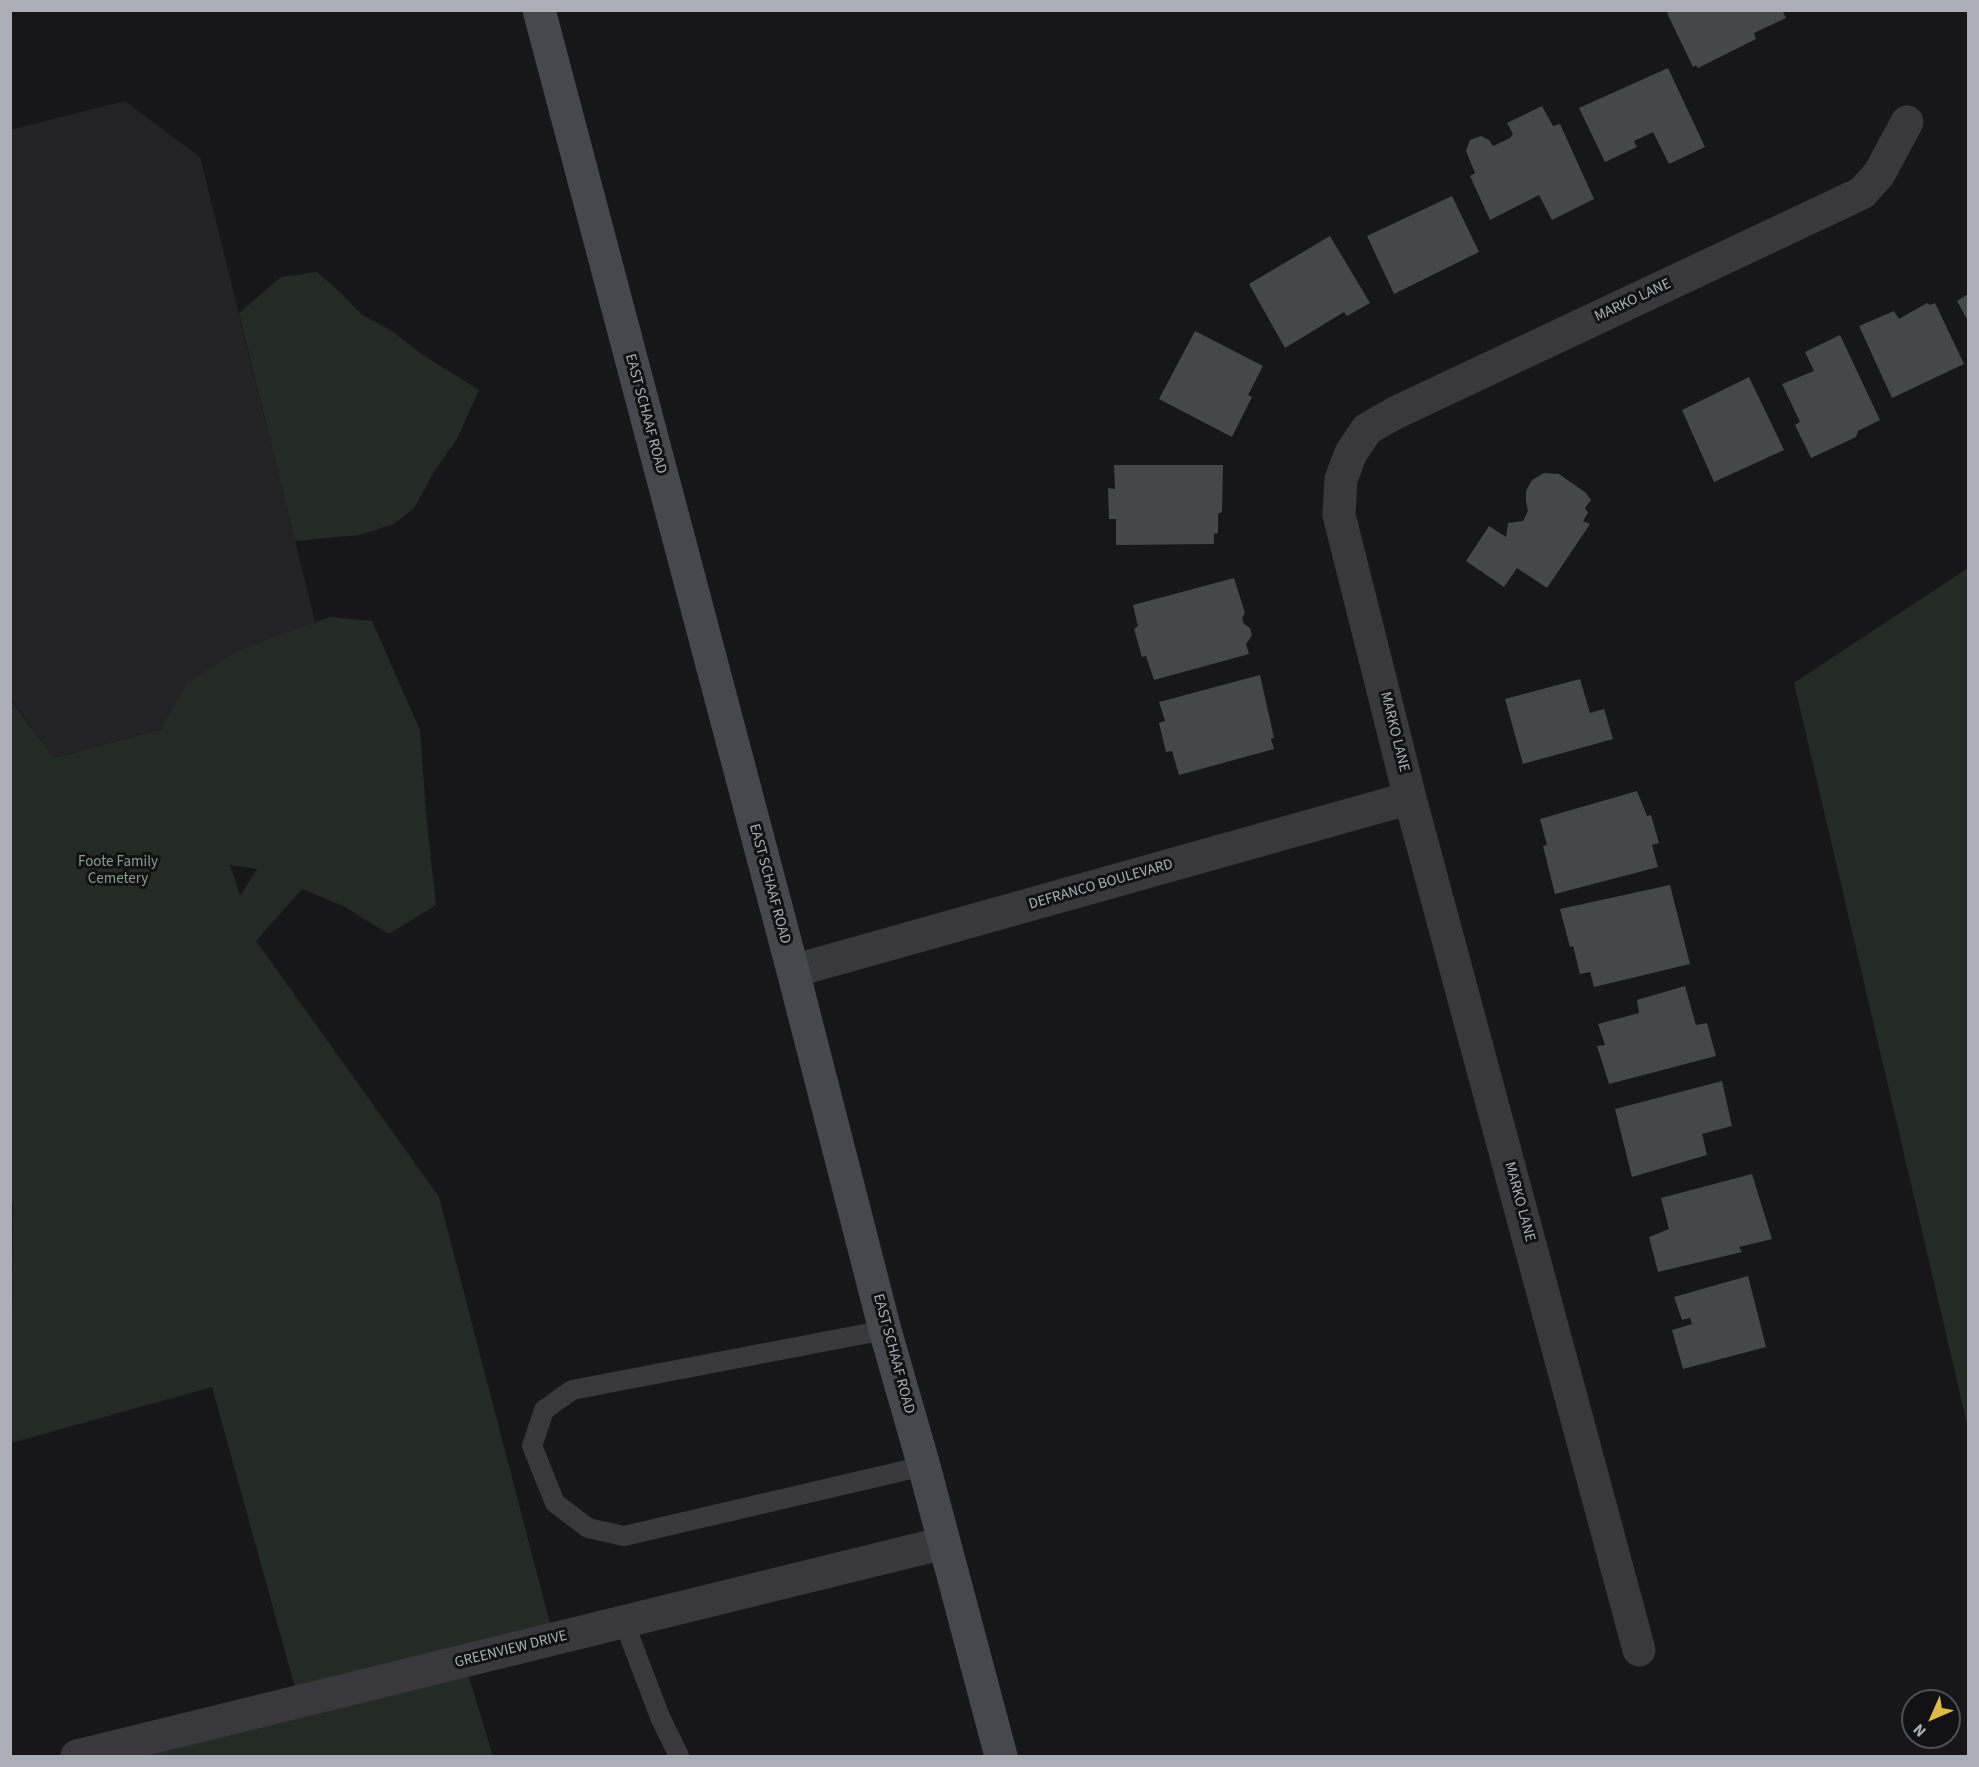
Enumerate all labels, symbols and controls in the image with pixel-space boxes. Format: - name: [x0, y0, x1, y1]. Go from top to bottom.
- street label: MARKO LANE: [1592, 276, 1674, 326]
- street label: EAST SCHAAF ROAD: [620, 352, 670, 476]
- street label: MARKO LANE: [1375, 690, 1413, 774]
- street label: EAST SCHAAF ROAD: [744, 822, 794, 946]
- park label: Foote Family Cemetery: [78, 854, 158, 889]
- street label: DEFRANCO BOULEVARD: [1027, 856, 1175, 914]
- street label: MARKO LANE: [1500, 1160, 1538, 1244]
- street label: EAST SCHAAF ROAD: [868, 1292, 918, 1416]
- street label: GREENVIEW DRIVE: [453, 1627, 569, 1673]
- north arrow: [1901, 1689, 1961, 1749]
- text: N: [1908, 1719, 1931, 1742]

